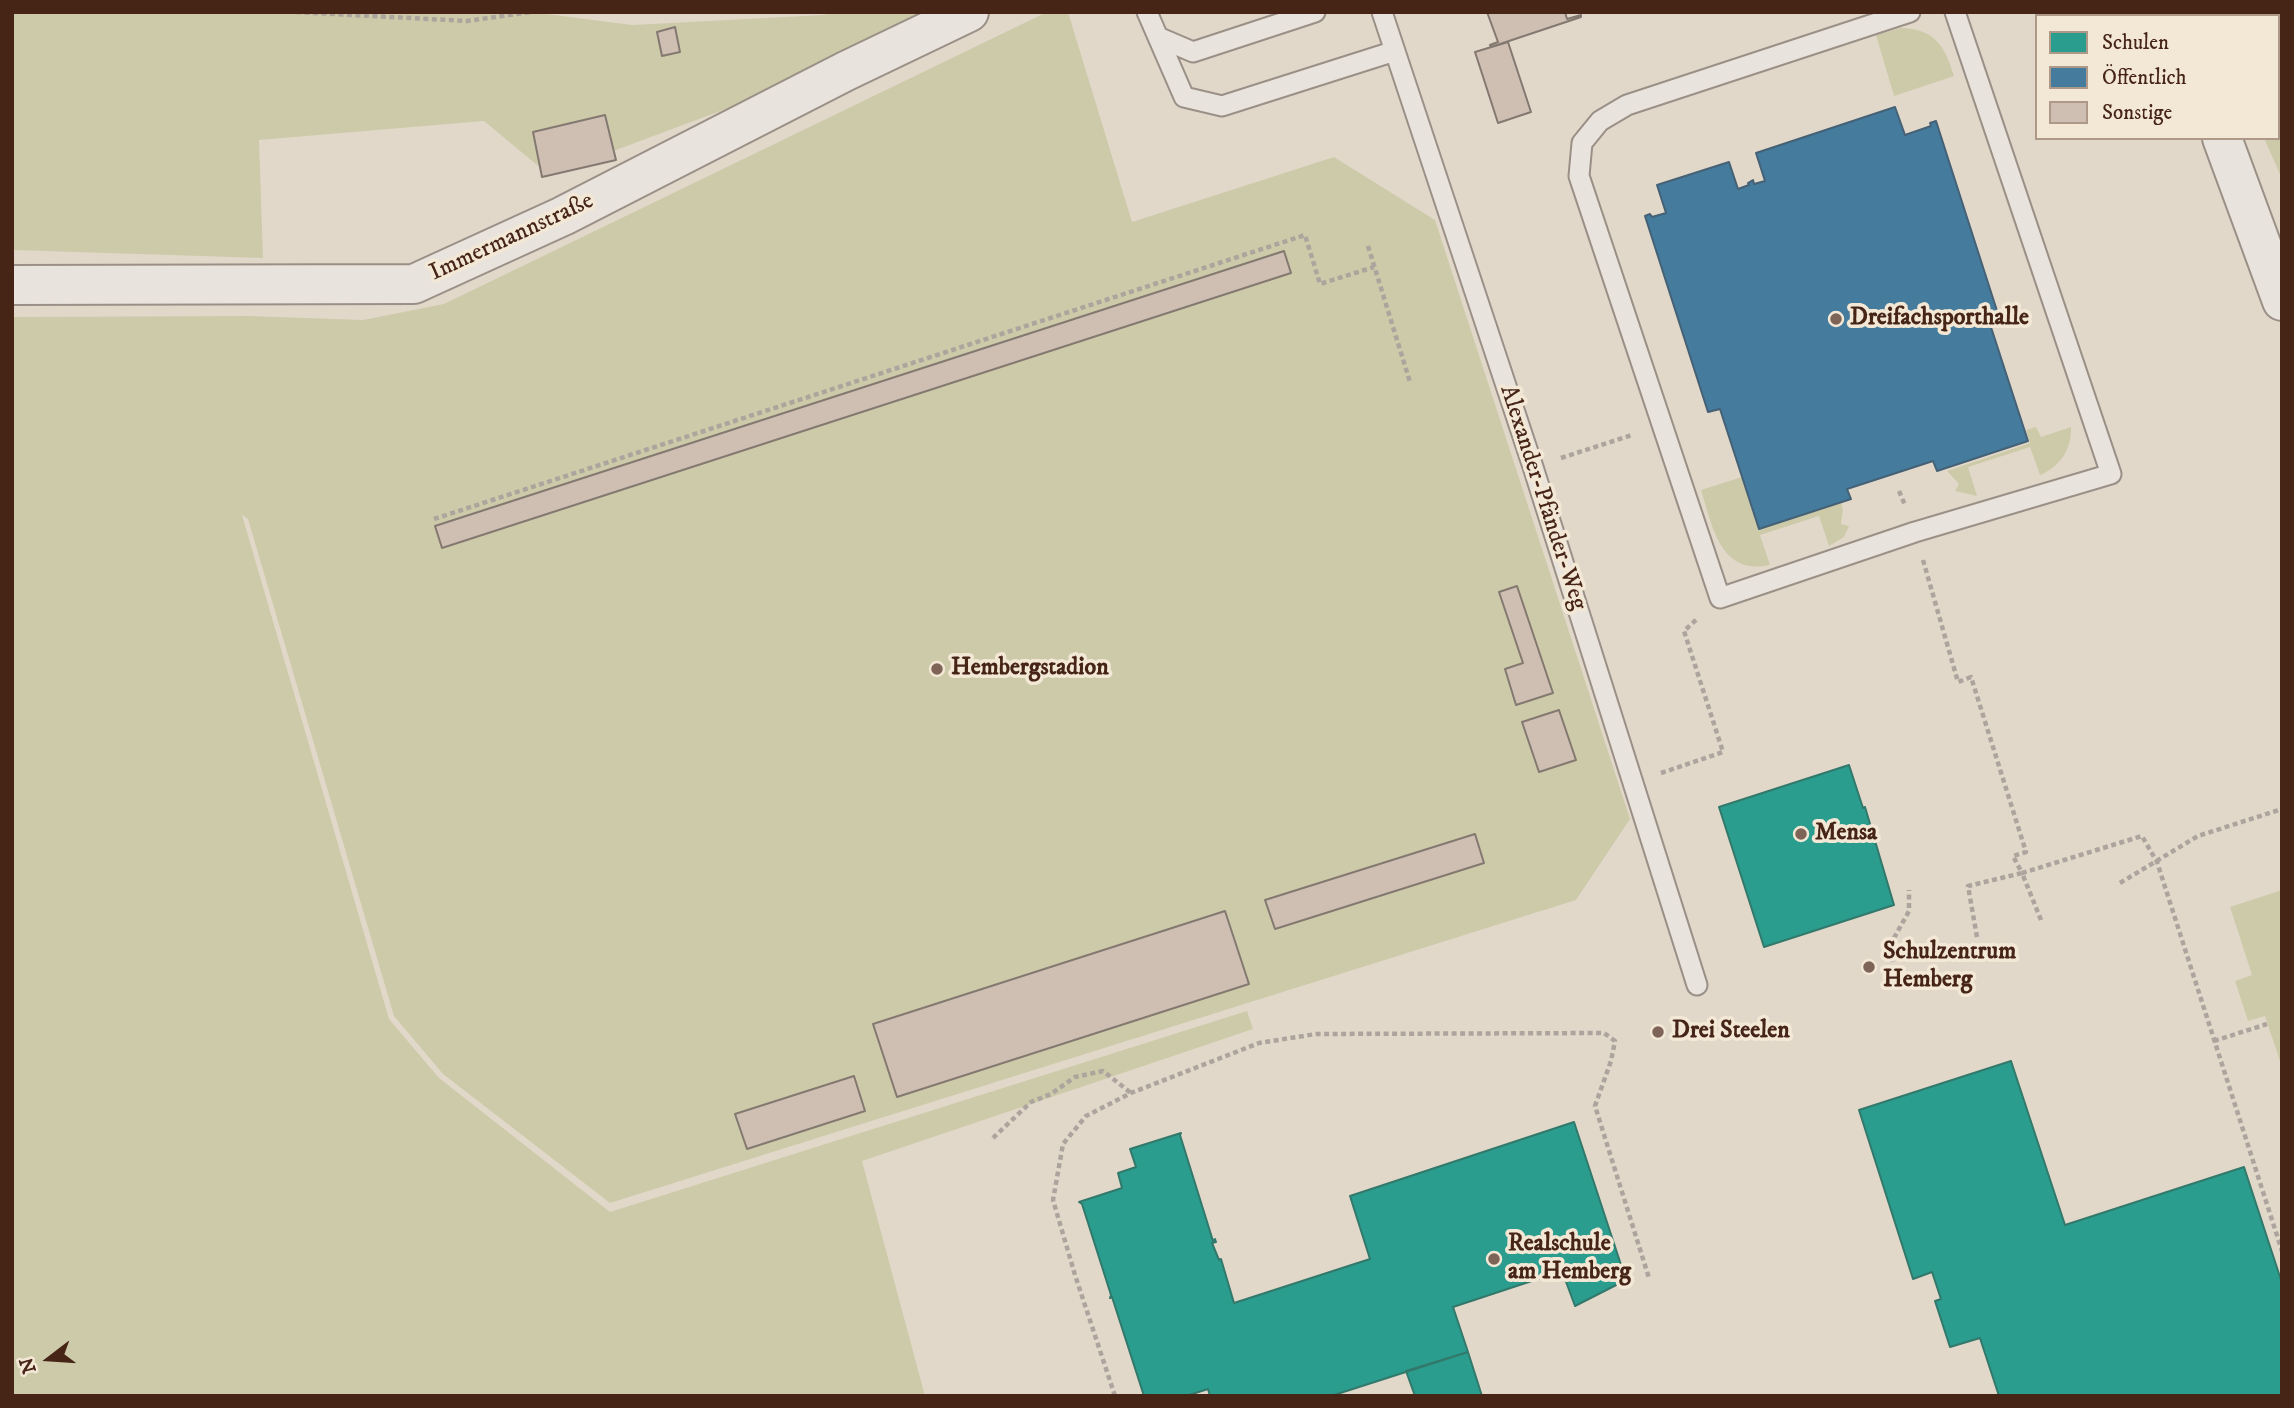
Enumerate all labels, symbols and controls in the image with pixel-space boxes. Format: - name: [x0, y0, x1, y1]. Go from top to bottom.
- legend: [2035, 14, 2280, 140]
- text: Schulen: [2102, 30, 2169, 56]
- text: Öffentlich: [2102, 65, 2187, 91]
- text: Sonstige: [2102, 100, 2172, 126]
- street label: Immermannstraße: [426, 187, 598, 289]
- place label: Dreifachsporthalle: [1850, 305, 2029, 333]
- marker: Dreifachsporthalle: [1828, 311, 1844, 327]
- street label: Alexander-Pfänder-Weg: [1492, 382, 1592, 614]
- place label: Hembergstadion: [951, 655, 1109, 683]
- marker: Hembergstadion: [929, 661, 945, 677]
- place label: Mensa: [1815, 820, 1877, 848]
- marker: Mensa: [1793, 826, 1809, 842]
- place label: Schulzentrum Hemberg: [1883, 939, 2016, 995]
- marker: Schulzentrum Hemberg: [1861, 959, 1877, 975]
- place label: Drei Steelen: [1672, 1018, 1790, 1046]
- marker: Drei Steelen: [1650, 1024, 1666, 1040]
- place label: Realschule am Hemberg: [1508, 1231, 1631, 1287]
- marker: Realschule am Hemberg: [1486, 1251, 1502, 1267]
- north arrow: [14, 1324, 84, 1394]
- text: N: [15, 1354, 42, 1376]

